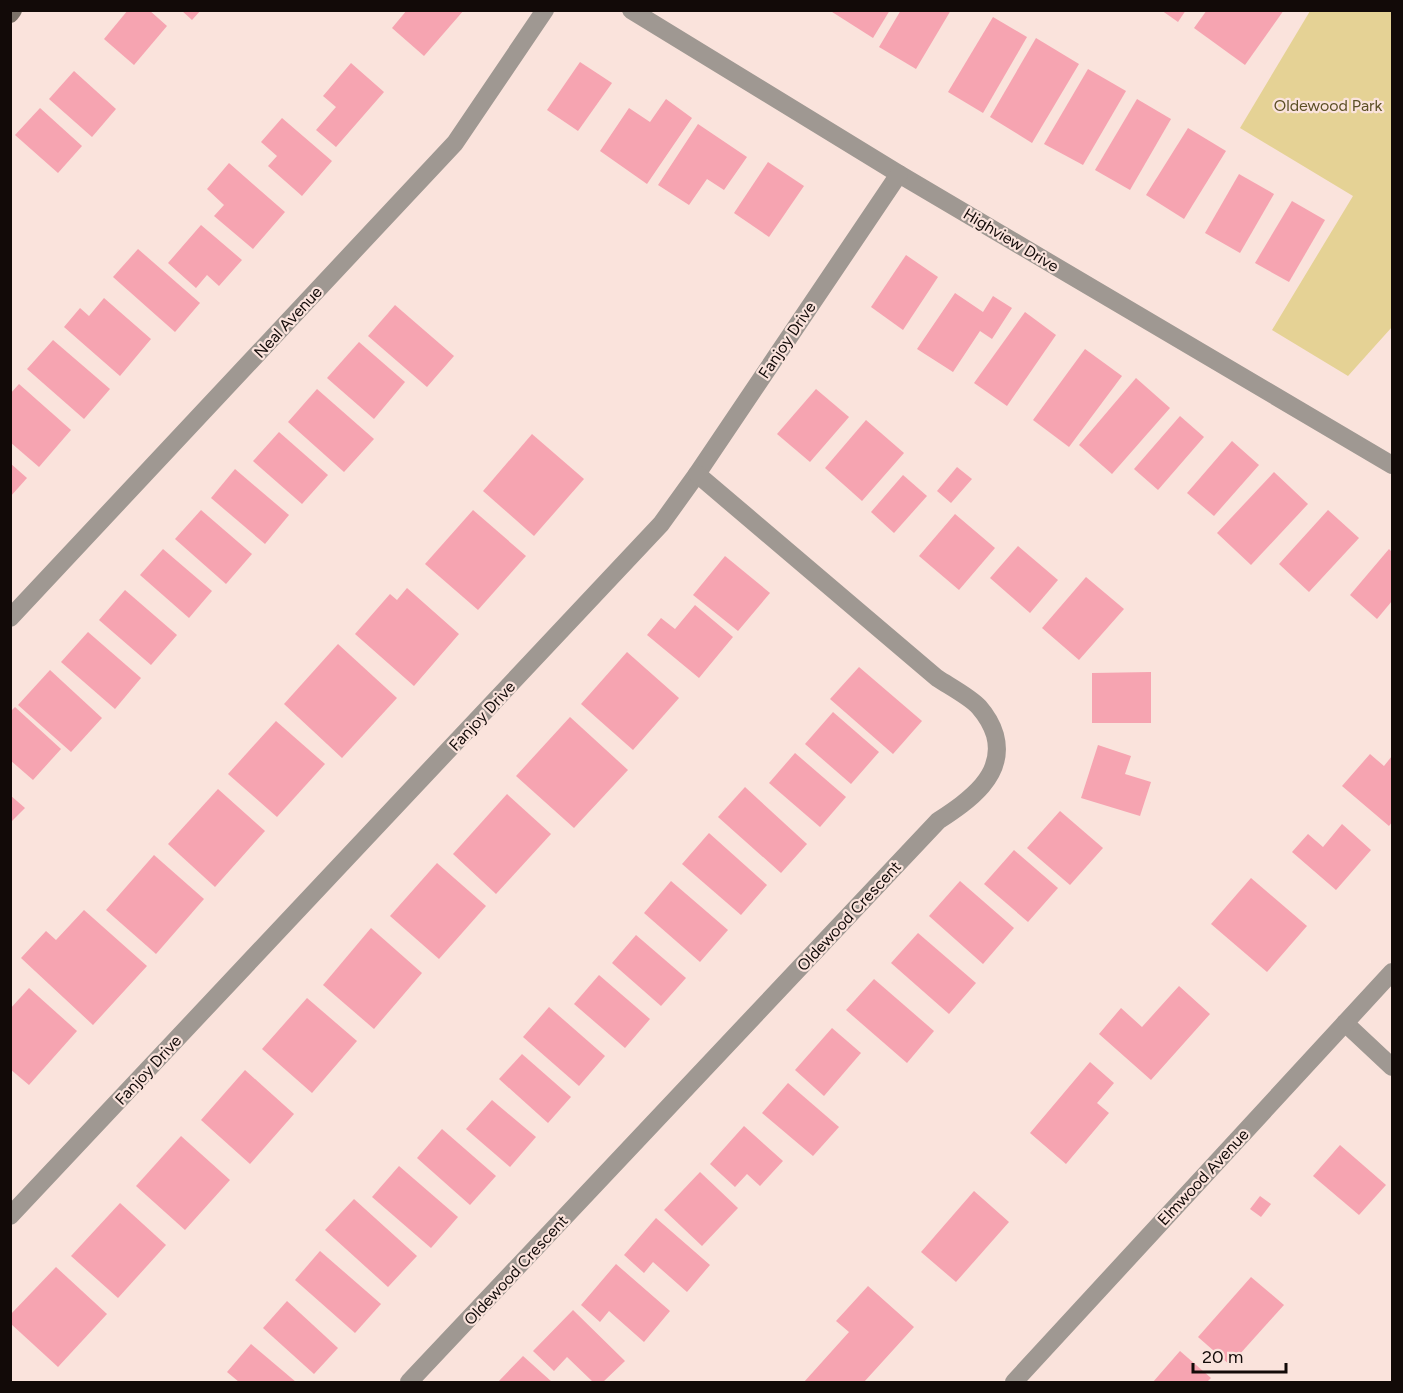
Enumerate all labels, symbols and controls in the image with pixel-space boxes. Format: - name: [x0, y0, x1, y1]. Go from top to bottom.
- park label: Oldewood Park: [1274, 96, 1382, 115]
- street label: Highview Drive: [960, 204, 1062, 276]
- street label: Neal Avenue: [250, 282, 326, 362]
- street label: Fanjoy Drive: [754, 298, 820, 382]
- street label: Fanjoy Drive: [445, 677, 519, 755]
- street label: Oldewood Crescent: [793, 857, 905, 975]
- street label: Fanjoy Drive: [111, 1031, 185, 1109]
- street label: Elmwood Avenue: [1153, 1125, 1253, 1229]
- street label: Oldewood Crescent: [460, 1211, 572, 1329]
- scale bar: [1193, 1336, 1286, 1374]
- text: 20 m: [1202, 1346, 1243, 1368]

